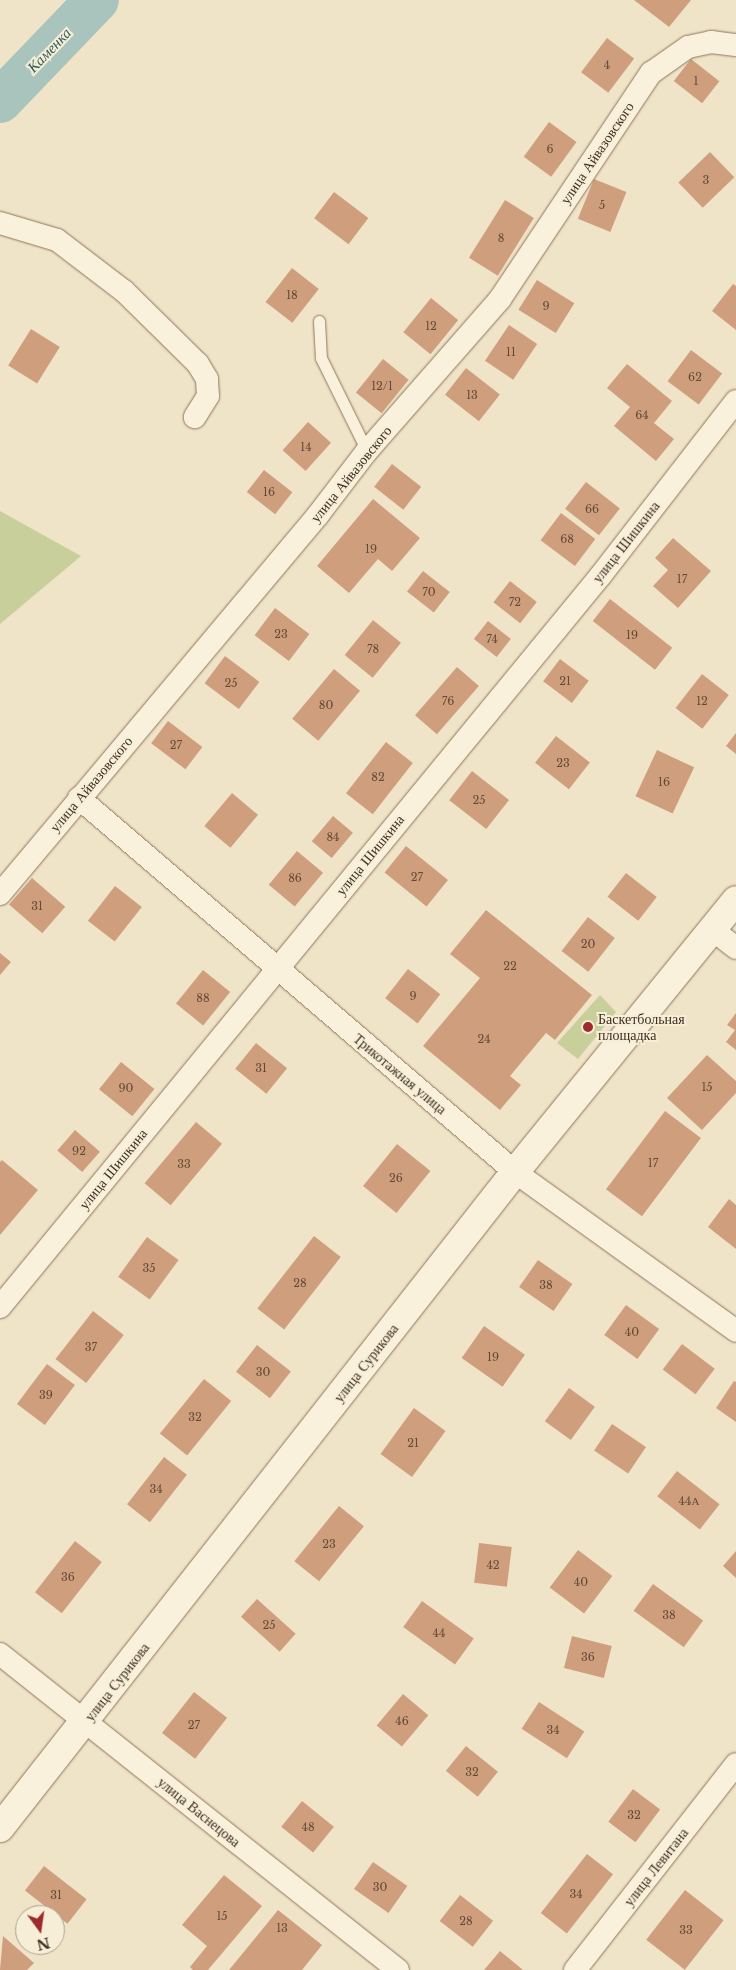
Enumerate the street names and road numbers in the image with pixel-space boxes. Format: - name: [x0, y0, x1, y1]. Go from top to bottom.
- street label: улица Айвазовского: [557, 99, 637, 207]
- street label: улица Айвазовского: [307, 422, 395, 526]
- street label: улица Шишкина: [589, 498, 663, 586]
- street label: улица Айвазовского: [46, 733, 136, 835]
- street label: улица Шишкина: [332, 811, 408, 899]
- street label: Трикотажная улица: [350, 1030, 450, 1118]
- street label: улица Шишкина: [75, 1125, 151, 1213]
- street label: улица Сурикова: [330, 1320, 402, 1406]
- street label: улица Сурикова: [81, 1639, 153, 1725]
- street label: улица Васнецова: [154, 1774, 244, 1850]
- street label: улица Левитана: [620, 1825, 692, 1909]

